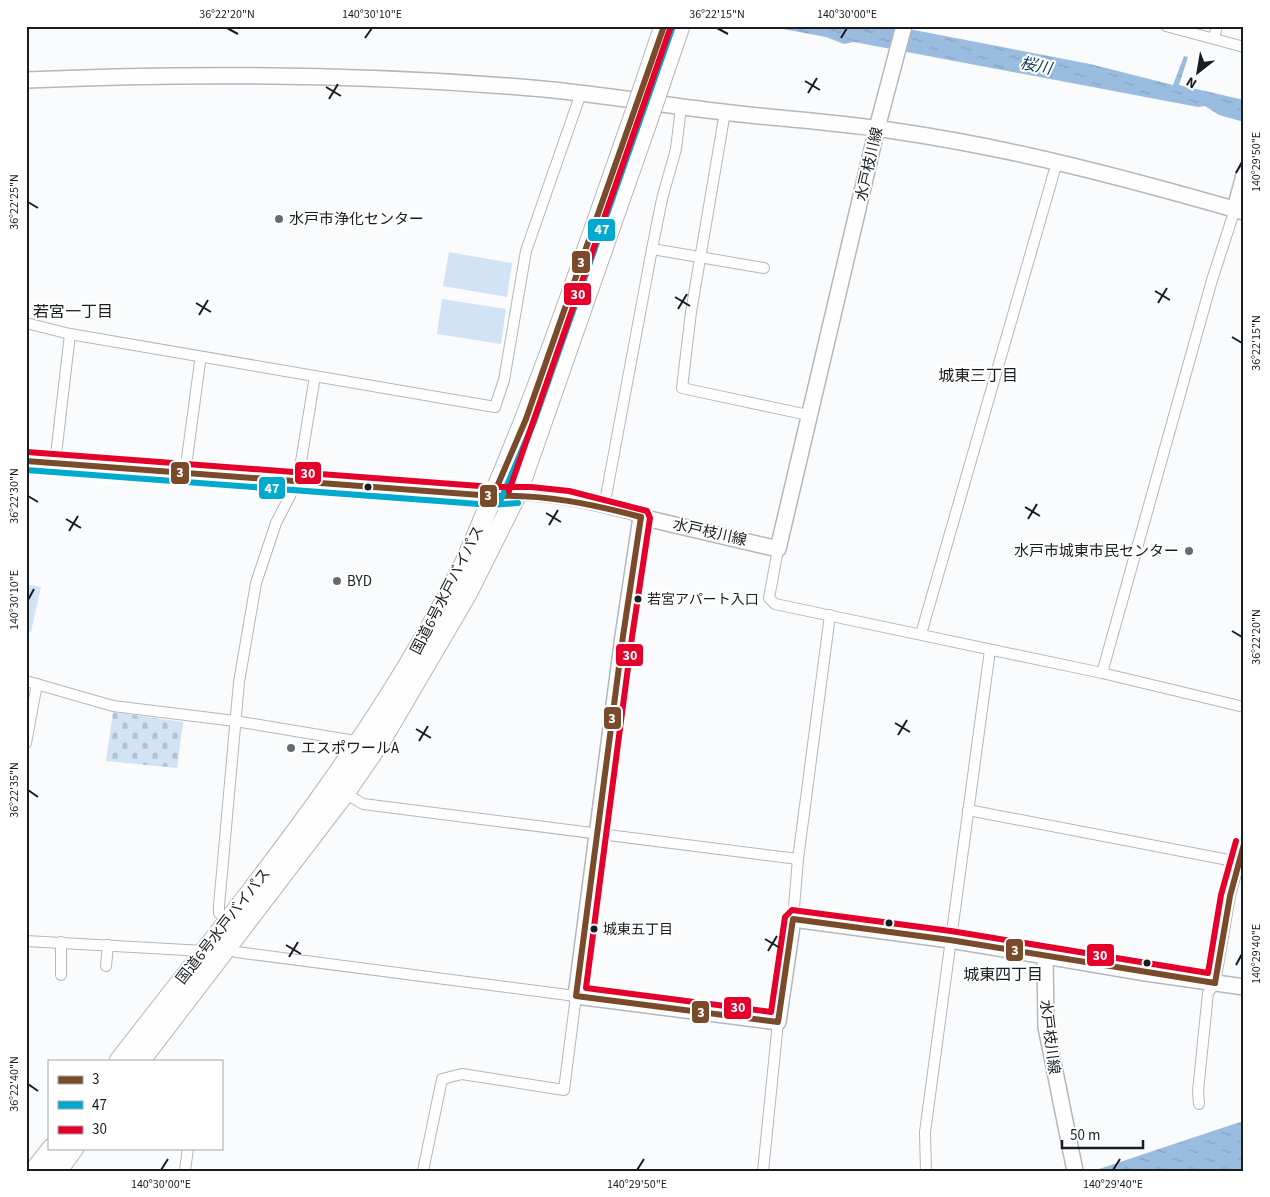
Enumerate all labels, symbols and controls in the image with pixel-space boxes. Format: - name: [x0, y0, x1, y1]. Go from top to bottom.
- text: 36°22'20"N: [199, 6, 255, 23]
- text: 140°30'10"E: [342, 6, 402, 23]
- text: 36°22'15"N: [689, 6, 745, 23]
- text: 140°30'00"E: [817, 6, 877, 23]
- north arrow: [1172, 48, 1222, 98]
- water label: 桜川: [1018, 52, 1056, 80]
- text: N: [1183, 71, 1201, 93]
- street label: 水戸枝川線: [851, 125, 888, 203]
- text: 140°29'50"E: [1248, 132, 1265, 192]
- text: 36°22'25"N: [6, 174, 23, 230]
- place label: 水戸市浄化センター: [289, 209, 424, 230]
- marker: 水戸市浄化センター: [273, 213, 285, 225]
- line badge: 47: [587, 218, 616, 242]
- text: 47: [595, 220, 609, 240]
- line badge: 3: [571, 250, 591, 274]
- text: 3: [577, 253, 585, 273]
- line badge: 30: [563, 282, 592, 306]
- text: 30: [571, 285, 585, 305]
- district label: 若宮一丁目: [33, 301, 113, 323]
- text: 36°22'15"N: [1248, 315, 1265, 371]
- district label: 城東三丁目: [938, 365, 1018, 387]
- line badge: 3: [170, 461, 190, 485]
- line badge: 30: [294, 461, 322, 485]
- text: 3: [176, 463, 184, 483]
- text: 30: [301, 464, 315, 484]
- text: 36°22'30"N: [6, 468, 23, 524]
- line badge: 47: [258, 476, 286, 500]
- text: 47: [265, 479, 279, 499]
- unlabelled marker: [363, 482, 373, 492]
- line badge: 3: [479, 484, 498, 508]
- text: 3: [484, 486, 492, 506]
- street label: 水戸枝川線: [671, 514, 749, 551]
- street label: 国道6号水戸バイパス: [406, 522, 489, 658]
- place label: 水戸市城東市民センター: [1014, 541, 1179, 562]
- marker: 水戸市城東市民センター: [1183, 545, 1195, 557]
- text: 140°30'10"E: [6, 570, 23, 630]
- place label: BYD: [347, 571, 372, 592]
- marker: BYD: [331, 575, 343, 587]
- place label: 若宮アパート入口: [647, 590, 759, 610]
- marker: 若宮アパート入口: [633, 594, 643, 604]
- text: 36°22'20"N: [1248, 609, 1265, 665]
- line badge: 30: [615, 643, 644, 667]
- text: 30: [623, 646, 637, 666]
- line badge: 3: [603, 706, 622, 730]
- text: 3: [608, 709, 616, 729]
- place label: エスポワールA: [301, 738, 400, 759]
- marker: エスポワールA: [285, 742, 297, 754]
- text: 36°22'35"N: [6, 762, 23, 818]
- street label: 国道6号水戸バイパス: [171, 864, 275, 989]
- unlabelled marker: [884, 918, 894, 928]
- place label: 城東五丁目: [603, 920, 673, 940]
- marker: 城東五丁目: [589, 924, 599, 934]
- text: 140°29'40"E: [1248, 924, 1265, 984]
- line badge: 3: [1005, 938, 1024, 962]
- text: 3: [1011, 941, 1019, 961]
- line badge: 30: [1086, 943, 1115, 967]
- text: 30: [1093, 946, 1107, 966]
- unlabelled marker: [1142, 958, 1152, 968]
- district label: 城東四丁目: [963, 964, 1043, 986]
- line badge: 30: [723, 996, 752, 1020]
- text: 30: [731, 998, 745, 1018]
- street label: 水戸枝川線: [1035, 999, 1064, 1076]
- line badge: 3: [691, 1000, 710, 1024]
- text: 3: [697, 1003, 705, 1023]
- text: 36°22'40"N: [6, 1056, 23, 1112]
- legend: [48, 1060, 222, 1150]
- text: 3: [92, 1069, 99, 1090]
- text: 47: [92, 1095, 107, 1116]
- scale bar: [1062, 1117, 1144, 1149]
- text: 30: [92, 1119, 107, 1140]
- text: 50 m: [1070, 1125, 1100, 1146]
- text: 140°30'00"E: [131, 1176, 191, 1193]
- text: 140°29'50"E: [607, 1176, 667, 1193]
- text: 140°29'40"E: [1083, 1176, 1143, 1193]

